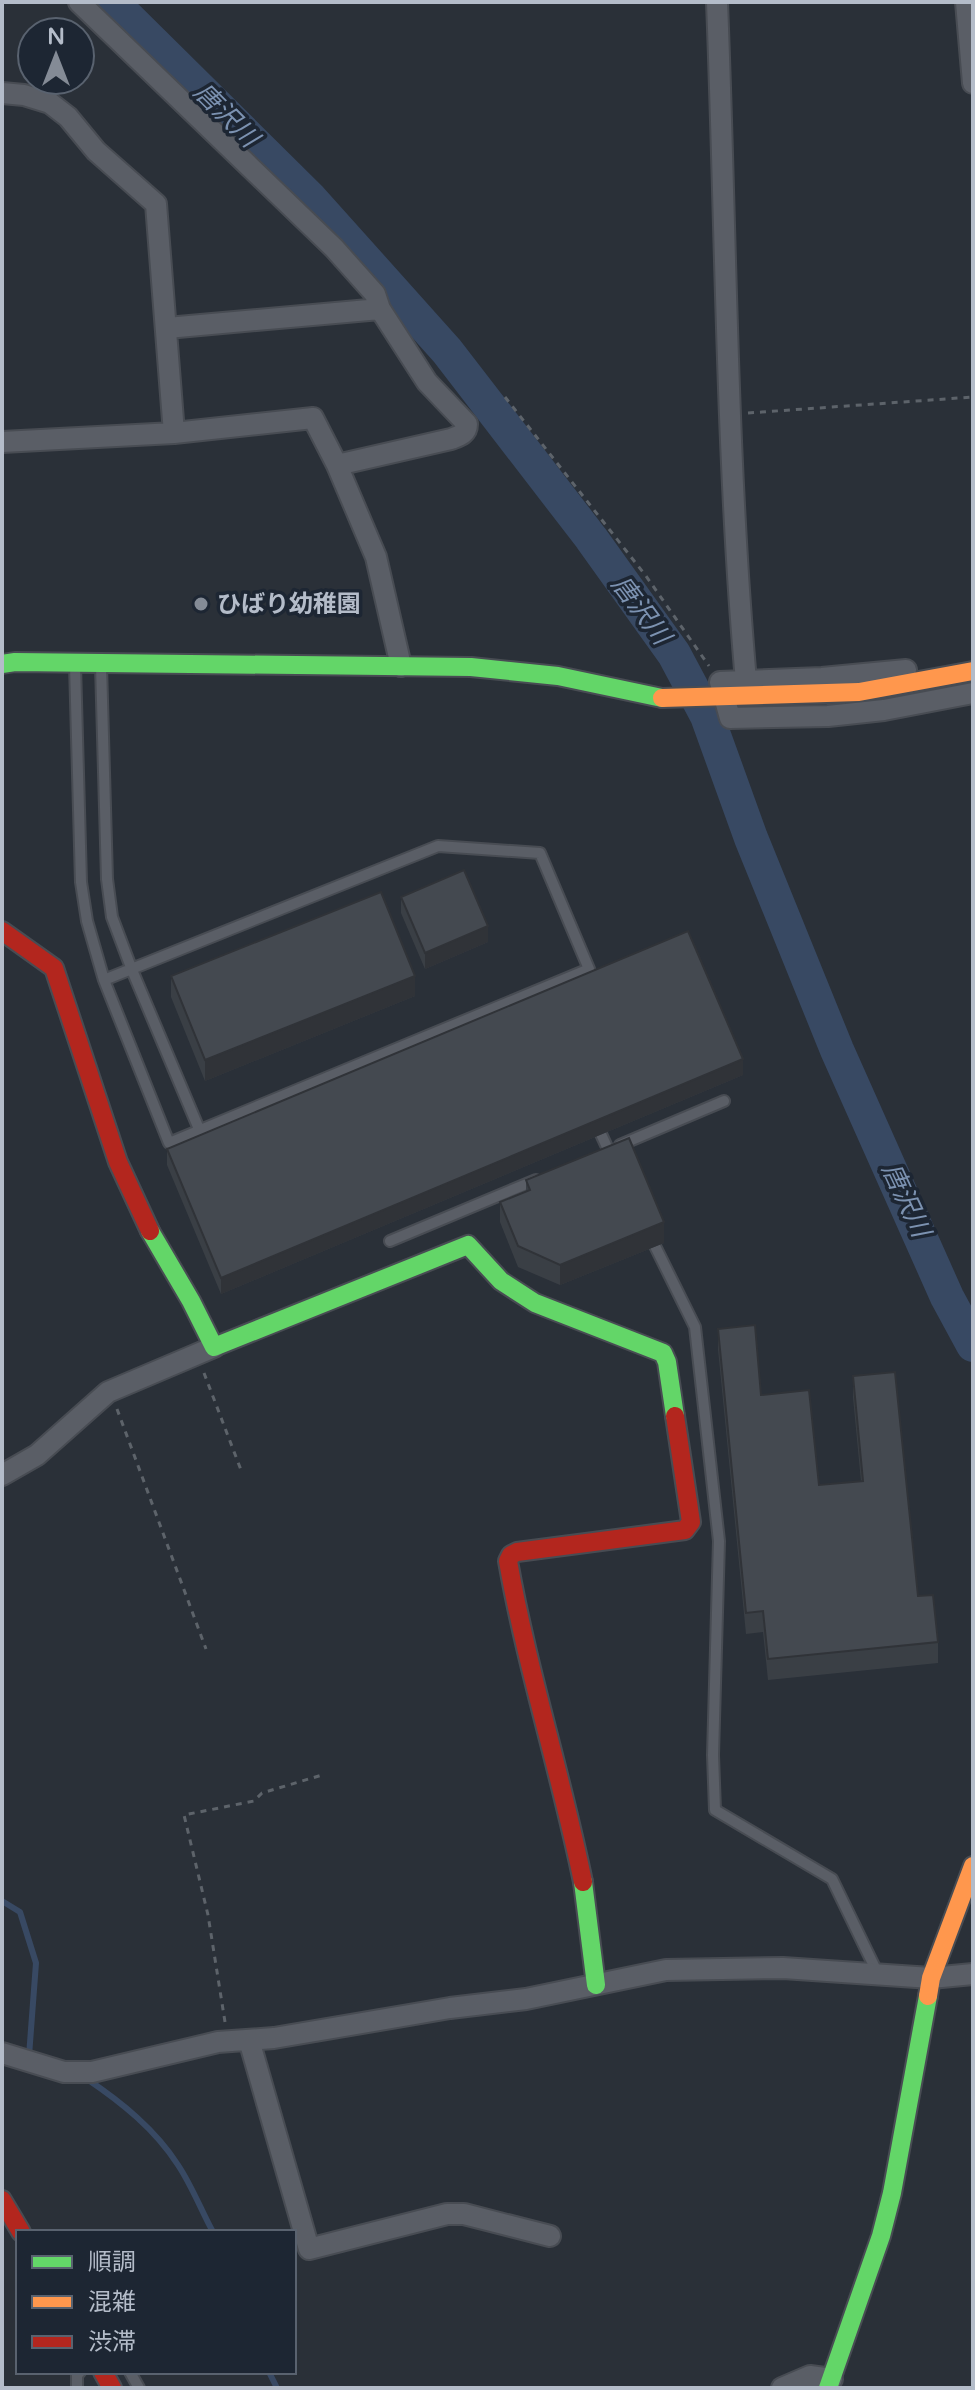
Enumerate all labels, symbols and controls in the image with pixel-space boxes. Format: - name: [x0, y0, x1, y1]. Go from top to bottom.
- north arrow: [16, 16, 96, 96]
- text: N: [47, 24, 65, 50]
- water label: 唐沢川: [187, 76, 267, 156]
- water label: 唐沢川: [605, 570, 679, 653]
- place label: ひばり幼稚園: [217, 590, 361, 619]
- marker: ひばり幼稚園: [192, 595, 210, 613]
- water label: 唐沢川: [875, 1158, 938, 1245]
- legend: [16, 2230, 296, 2374]
- text: 順調: [88, 2248, 136, 2277]
- text: 混雑: [88, 2288, 136, 2317]
- text: 渋滞: [88, 2328, 136, 2357]

